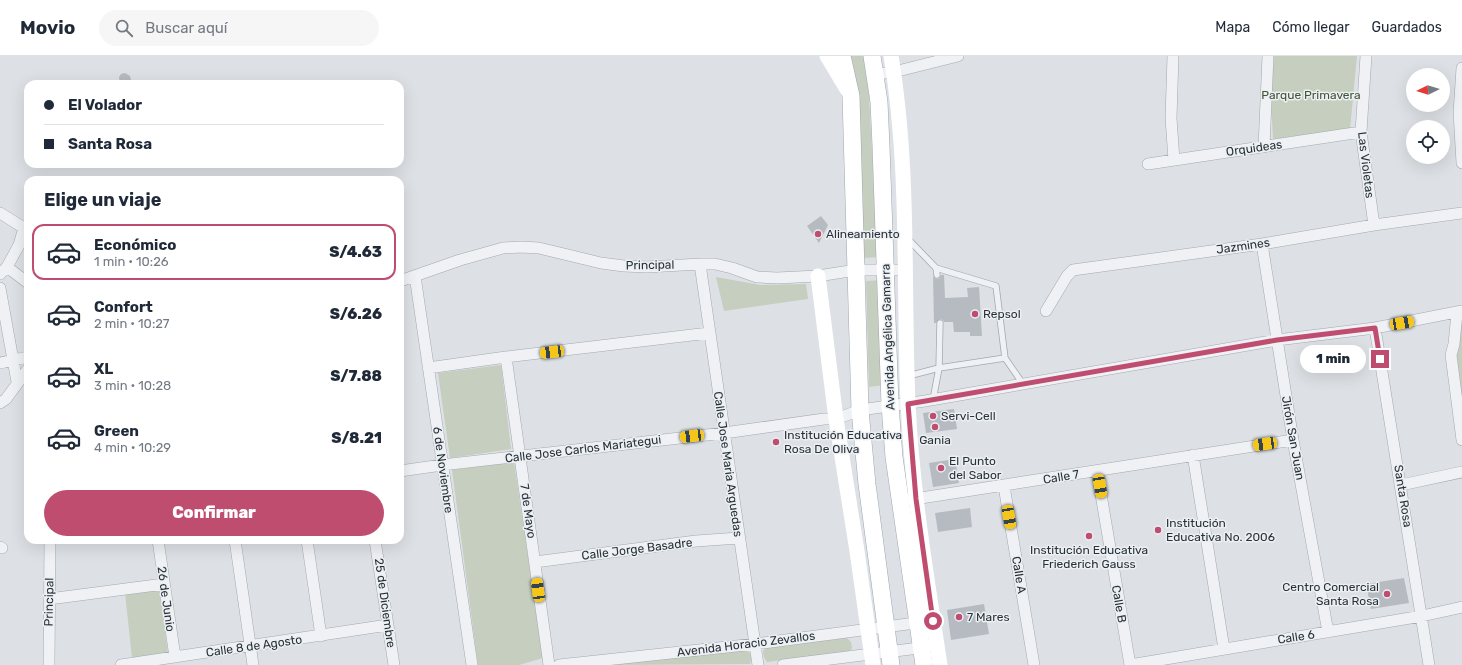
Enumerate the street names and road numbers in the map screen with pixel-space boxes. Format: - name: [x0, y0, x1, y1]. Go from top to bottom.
- street label: Las Violetas: [1355, 131, 1377, 199]
- street label: Orquideas: [1225, 137, 1283, 159]
- street label: Jazmines: [1215, 235, 1271, 257]
- street label: Principal: [626, 258, 675, 272]
- street label: Avenida Angélica Gamarra: [878, 264, 898, 410]
- street label: Calle Jose Maria Arguedas: [711, 390, 745, 538]
- street label: Jirón San Juan: [1279, 395, 1307, 481]
- street label: 6 de Noviembre: [430, 426, 456, 514]
- street label: Calle Jose Carlos Mariategui: [504, 432, 662, 466]
- street label: Santa Rosa: [1391, 464, 1415, 528]
- street label: Calle 7: [1042, 467, 1080, 487]
- street label: 7 de Mayo: [517, 483, 539, 539]
- street label: Calle Jorge Basadre: [581, 535, 693, 563]
- street label: Calle A: [1009, 555, 1029, 595]
- street label: 25 de Diciembre: [372, 557, 398, 649]
- street label: 26 de Junio: [154, 565, 178, 633]
- street label: Principal: [42, 577, 56, 626]
- street label: Calle B: [1109, 584, 1129, 624]
- street label: Calle 6: [1276, 627, 1316, 647]
- street label: Avenida Horacio Zevallos: [676, 629, 816, 659]
- street label: Calle 8 de Agosto: [205, 632, 303, 660]

